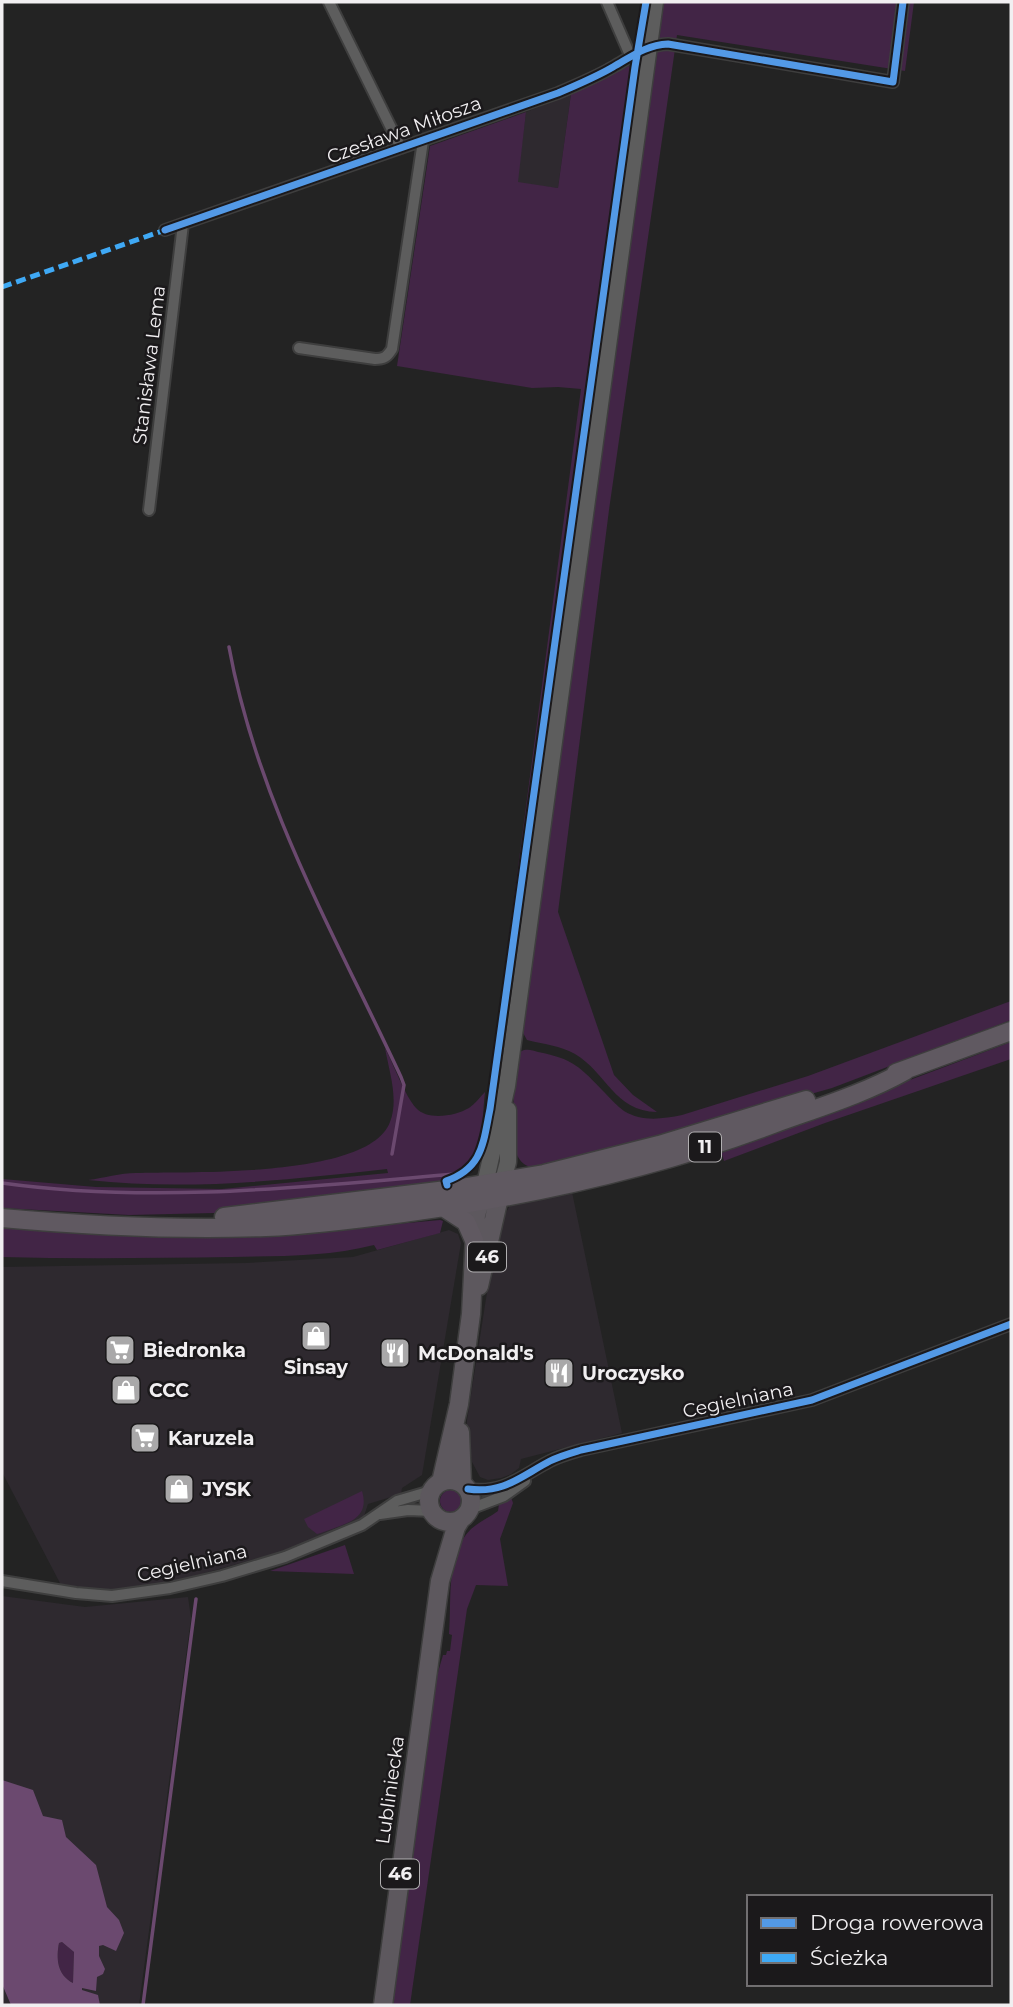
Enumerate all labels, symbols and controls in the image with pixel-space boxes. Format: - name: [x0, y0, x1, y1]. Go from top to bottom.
- street label: Czesława Miłosza: [324, 91, 484, 169]
- street label: Stanisława Lema: [128, 284, 170, 446]
- road number: 11: [689, 1132, 721, 1162]
- road number: 46: [468, 1242, 506, 1272]
- shop icon: Sinsay: [299, 1319, 333, 1353]
- supermarket icon: Biedronka: [103, 1333, 137, 1367]
- restaurant icon: McDonald's: [378, 1336, 412, 1370]
- place label: Biedronka: [143, 1339, 246, 1362]
- place label: McDonald's: [418, 1342, 534, 1365]
- place label: Sinsay: [284, 1356, 349, 1379]
- restaurant icon: Uroczysko: [542, 1356, 576, 1390]
- place label: Uroczysko: [582, 1362, 685, 1385]
- shop icon: CCC: [109, 1373, 143, 1407]
- street label: Cegielniana: [681, 1377, 795, 1423]
- place label: CCC: [149, 1379, 189, 1402]
- supermarket icon: Karuzela: [128, 1421, 162, 1455]
- place label: Karuzela: [168, 1427, 254, 1450]
- shop icon: JYSK: [162, 1472, 196, 1506]
- place label: JYSK: [201, 1478, 252, 1501]
- street label: Cegielniana: [135, 1539, 249, 1587]
- street label: Lubliniecka: [371, 1734, 409, 1846]
- road number: 46: [381, 1860, 419, 1888]
- legend: [747, 1895, 992, 1986]
- text: Droga rowerowa: [810, 1910, 984, 1935]
- text: Ścieżka: [810, 1945, 888, 1970]

